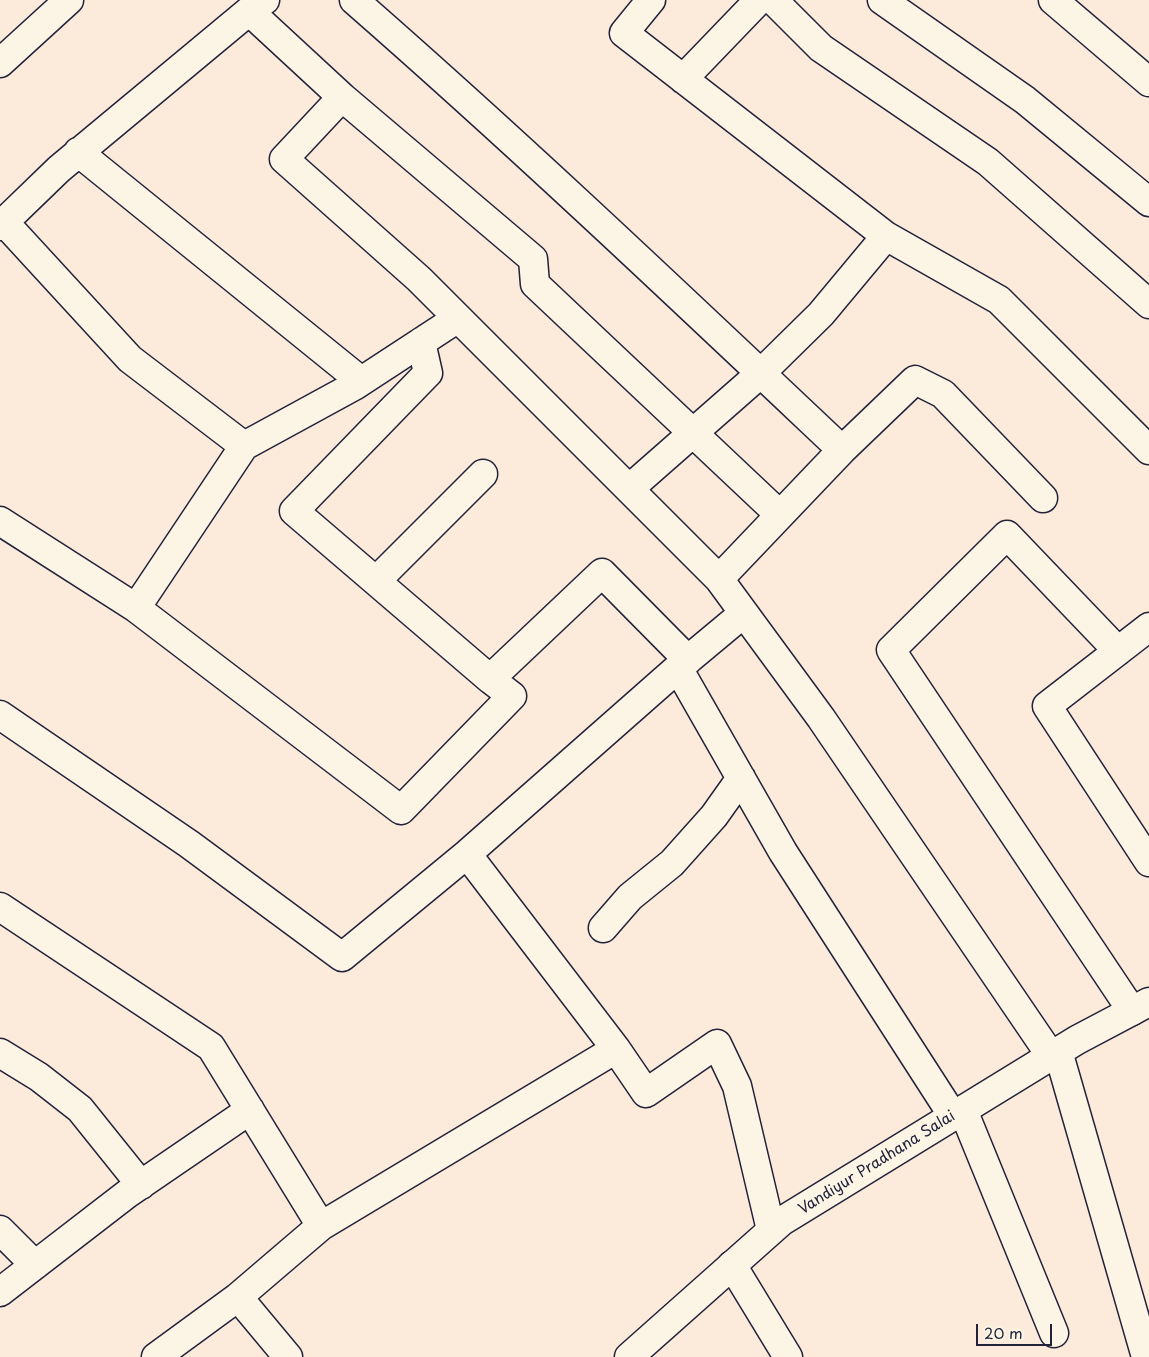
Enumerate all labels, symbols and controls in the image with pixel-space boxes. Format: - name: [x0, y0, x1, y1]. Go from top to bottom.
- street label: Vandiyur Pradhana Salai: [795, 1107, 959, 1219]
- scale bar: [979, 1314, 1055, 1346]
- text: 20 m: [984, 1321, 1023, 1344]

